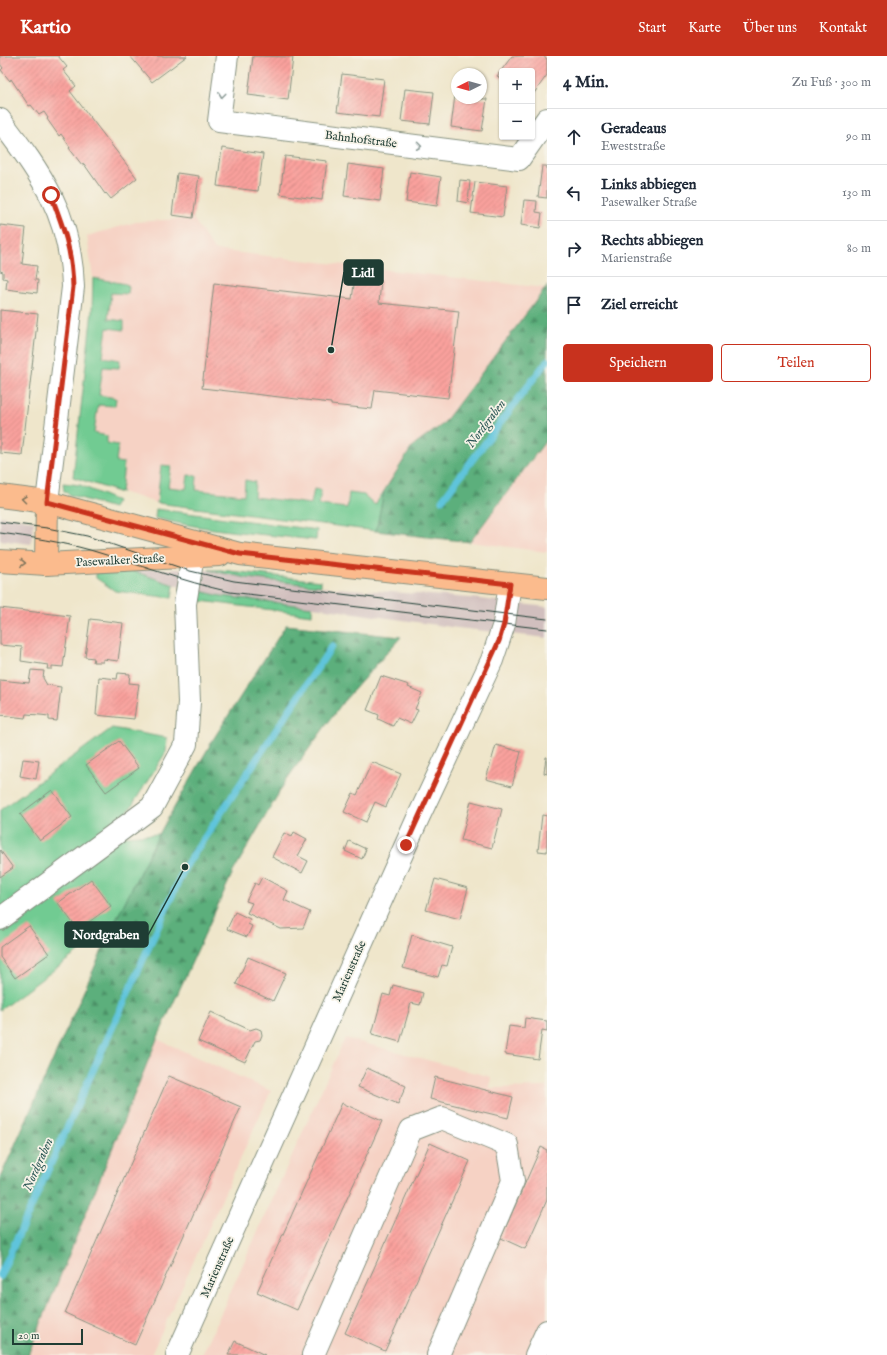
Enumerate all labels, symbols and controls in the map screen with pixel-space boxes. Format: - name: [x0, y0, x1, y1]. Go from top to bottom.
- text: Kartio: [20, 16, 71, 40]
- text: Start: [638, 19, 666, 37]
- text: Karte: [688, 19, 721, 37]
- text: Über uns: [743, 19, 797, 37]
- text: Kontakt: [819, 19, 867, 37]
- north arrow: [451, 68, 487, 104]
- map controls: [499, 68, 535, 140]
- button: +: [499, 68, 535, 104]
- text: 4 Min.: [563, 72, 608, 93]
- text: Zu Fuß · 300 m: [792, 74, 871, 91]
- one-way arrow: [218, 92, 227, 98]
- button: −: [499, 104, 535, 140]
- text: Geradeaus: [601, 119, 666, 138]
- icon: ahead: [563, 126, 585, 148]
- street label: Bahnhofstraße: [324, 128, 398, 151]
- text: 90 m: [846, 128, 871, 145]
- text: Eweststraße: [601, 138, 665, 155]
- one-way arrow: [416, 141, 422, 150]
- text: Links abbiegen: [601, 175, 697, 194]
- icon: left: [563, 182, 585, 204]
- text: 130 m: [842, 184, 871, 201]
- route start: [42, 186, 60, 204]
- text: Pasewalker Straße: [601, 194, 697, 211]
- text: Rechts abbiegen: [601, 231, 704, 250]
- icon: right: [563, 238, 585, 260]
- text: 80 m: [847, 240, 871, 257]
- text: Marienstraße: [601, 250, 672, 267]
- callout: Lidl: [344, 260, 383, 285]
- text: Lidl: [350, 265, 375, 282]
- icon: arrive: [563, 294, 585, 316]
- text: Ziel erreicht: [601, 295, 678, 314]
- button: Speichern: [563, 344, 713, 382]
- button: Teilen: [721, 344, 871, 382]
- water label: Nordgraben: [463, 396, 511, 452]
- one-way arrow: [21, 495, 27, 504]
- street label: Pasewalker Straße: [75, 551, 165, 570]
- one-way arrow: [20, 558, 26, 567]
- route end: [397, 836, 415, 854]
- callout: Nordgraben: [65, 922, 148, 947]
- text: Nordgraben: [72, 927, 139, 944]
- street label: Marienstraße: [329, 938, 370, 1004]
- water label: Nordgraben: [19, 1136, 58, 1194]
- street label: Marienstraße: [197, 1234, 238, 1300]
- scale bar: [12, 1327, 83, 1346]
- text: 20 m: [18, 1329, 39, 1343]

